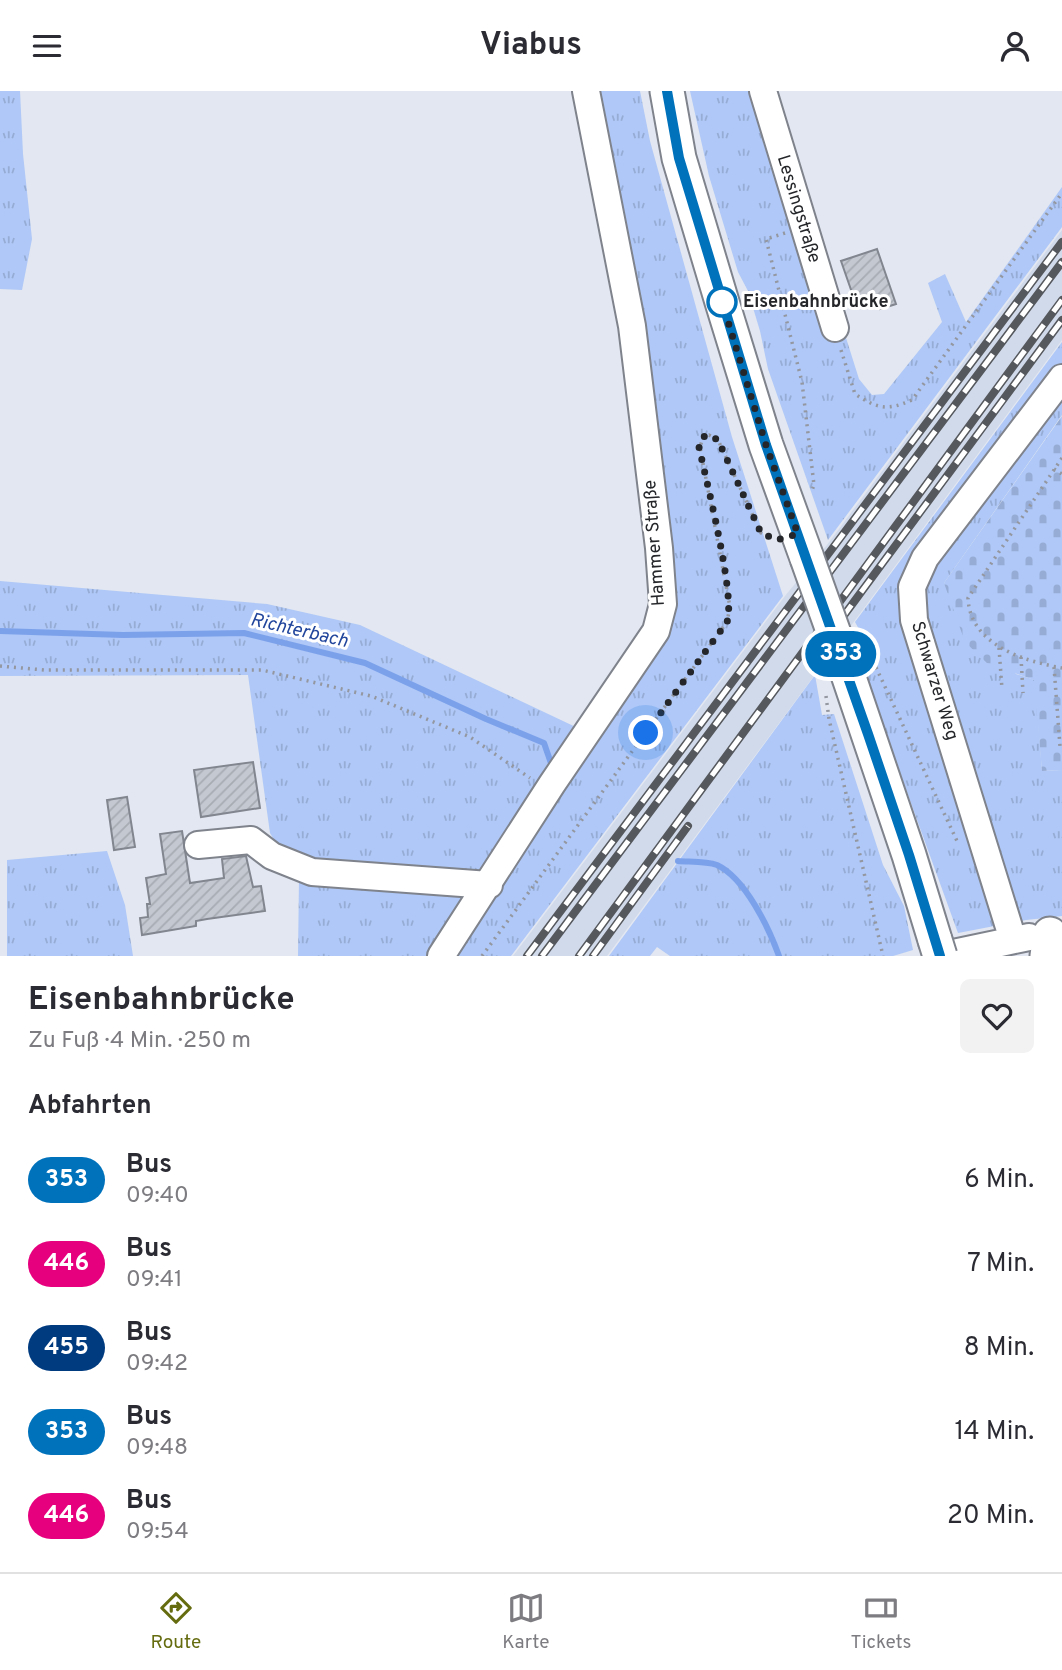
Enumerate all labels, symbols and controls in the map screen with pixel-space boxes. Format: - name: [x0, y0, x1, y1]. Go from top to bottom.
- text: Viabus: [480, 26, 582, 66]
- icon: menu: [28, 27, 66, 65]
- icon: person: [996, 27, 1034, 65]
- street label: Lessingstraße: [771, 152, 825, 266]
- marker: Eisenbahnbrücke: [707, 287, 737, 317]
- place label: Eisenbahnbrücke: [743, 291, 888, 314]
- street label: Hammer Straße: [639, 479, 671, 607]
- water label: Richterbach: [248, 608, 351, 654]
- street label: Schwarzer Weg: [905, 619, 963, 743]
- line badge: 353: [801, 631, 881, 677]
- text: 353: [819, 639, 863, 669]
- your location: [628, 715, 663, 750]
- button: heart: [960, 979, 1034, 1053]
- text: Eisenbahnbrücke: [28, 980, 295, 1022]
- text: Zu Fuß · 4 Min. · 250 m: [28, 1027, 251, 1056]
- text: Abfahrten: [28, 1090, 152, 1123]
- text: Bus: [126, 1149, 172, 1182]
- text: 6 Min.: [964, 1164, 1034, 1197]
- text: 353: [45, 1165, 88, 1195]
- text: 09:40: [126, 1182, 189, 1211]
- text: Bus: [126, 1233, 172, 1266]
- text: 7 Min.: [967, 1248, 1034, 1281]
- text: 446: [44, 1249, 89, 1279]
- text: 09:41: [126, 1266, 183, 1295]
- text: Bus: [126, 1317, 172, 1350]
- text: 8 Min.: [964, 1332, 1034, 1365]
- text: 455: [44, 1333, 89, 1363]
- text: 09:42: [126, 1350, 188, 1379]
- text: Bus: [126, 1401, 172, 1434]
- text: 14 Min.: [954, 1416, 1034, 1449]
- text: 353: [45, 1417, 88, 1447]
- text: 09:48: [126, 1434, 188, 1463]
- text: Bus: [126, 1485, 172, 1518]
- text: 20 Min.: [947, 1500, 1034, 1533]
- text: 446: [44, 1501, 89, 1531]
- text: 09:54: [126, 1518, 189, 1547]
- tab: Route: [151, 1589, 201, 1655]
- tab: Karte: [502, 1589, 550, 1655]
- tab: Tickets: [851, 1589, 911, 1655]

